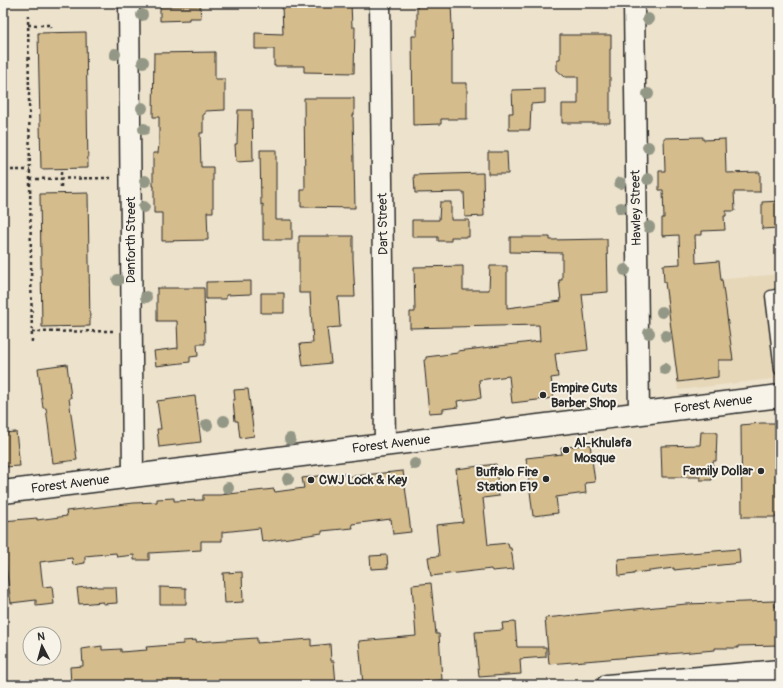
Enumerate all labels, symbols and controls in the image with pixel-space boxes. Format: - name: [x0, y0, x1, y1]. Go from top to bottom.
- street label: Hawley Street: [627, 169, 645, 246]
- street label: Dart Street: [374, 192, 392, 255]
- street label: Danforth Street: [123, 196, 139, 283]
- place label: Empire Cuts Barber Shop: [551, 380, 617, 411]
- marker: Empire Cuts Barber Shop: [538, 390, 548, 400]
- street label: Forest Avenue: [673, 391, 754, 417]
- street label: Forest Avenue: [351, 431, 432, 457]
- place label: Al-Khulafa Mosque: [574, 435, 632, 466]
- marker: Al-Khulafa Mosque: [561, 445, 571, 455]
- place label: Family Dollar: [683, 463, 753, 479]
- place label: Buffalo Fire Station E19: [476, 464, 539, 495]
- marker: Family Dollar: [756, 466, 766, 476]
- street label: Forest Avenue: [30, 471, 111, 497]
- place label: CWJ Lock & Key: [319, 472, 408, 488]
- marker: Buffalo Fire Station E19: [541, 474, 551, 484]
- marker: CWJ Lock & Key: [306, 475, 316, 485]
- north arrow: [22, 626, 62, 666]
- text: N: [37, 630, 46, 643]

